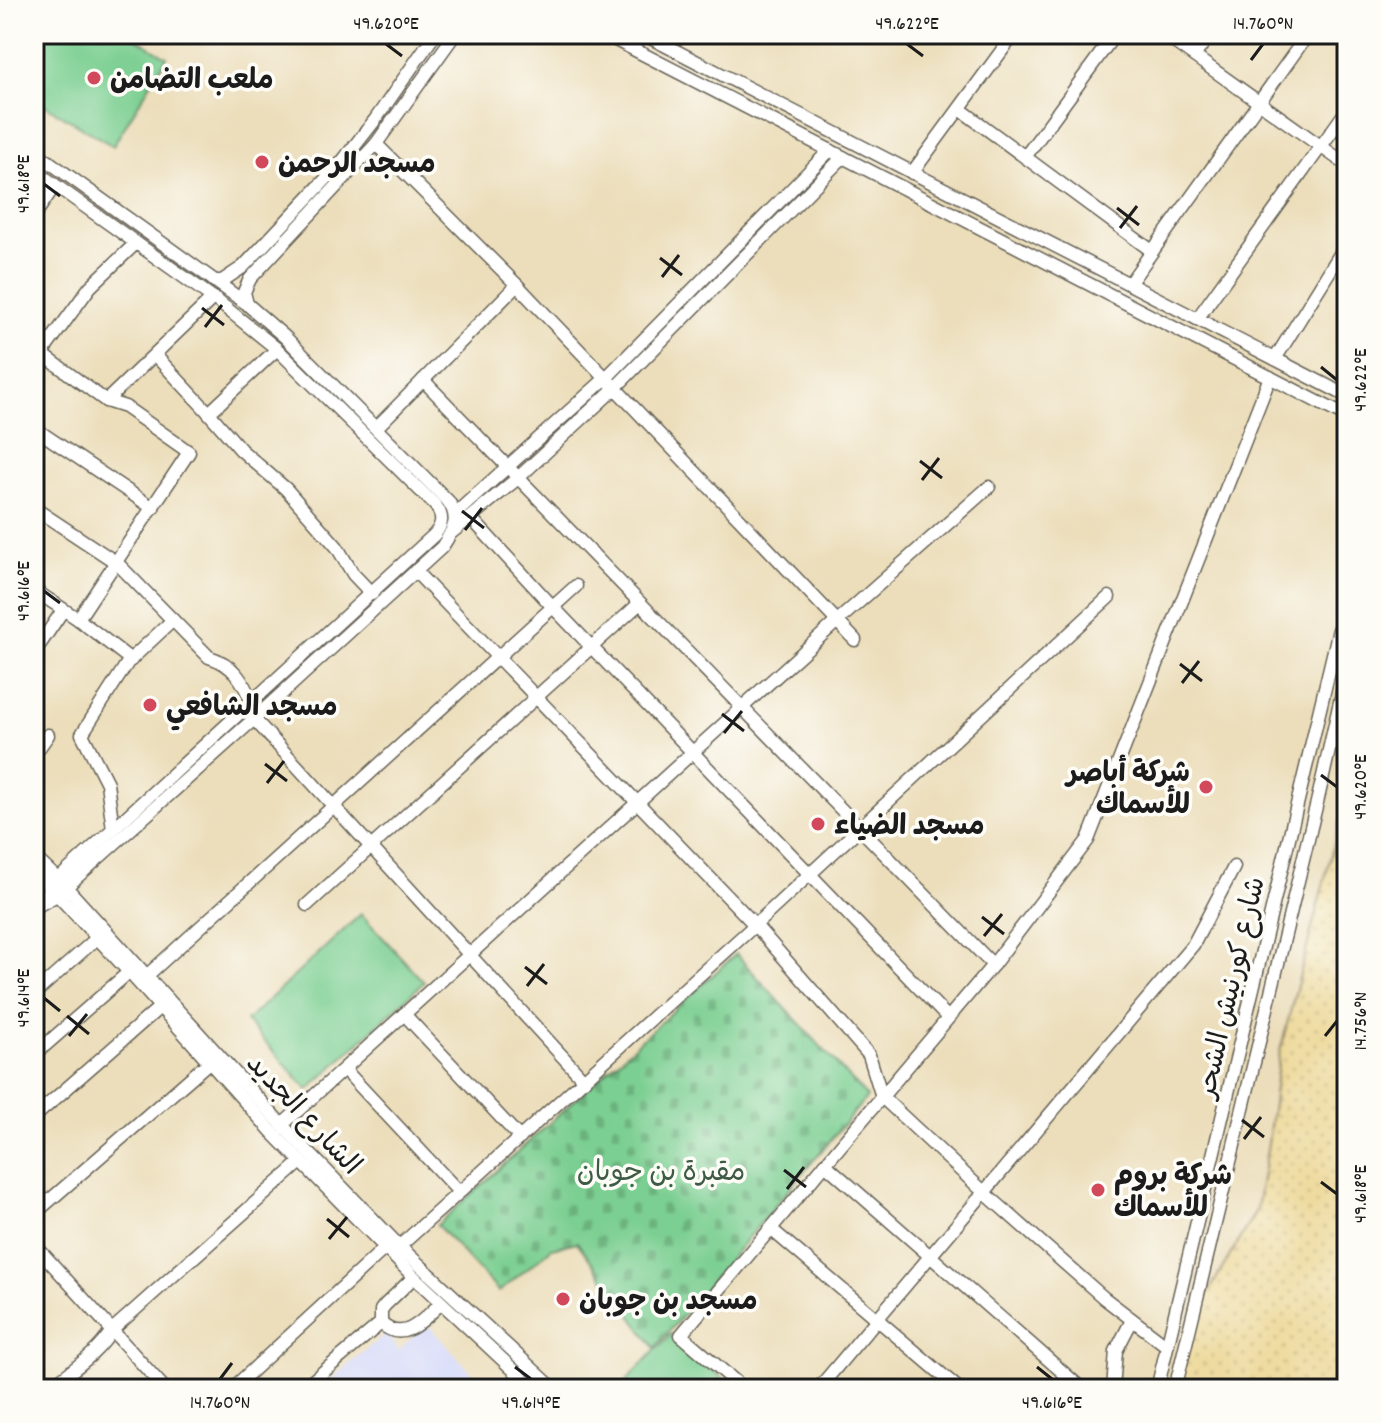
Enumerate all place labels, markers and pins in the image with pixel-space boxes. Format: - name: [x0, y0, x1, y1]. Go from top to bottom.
- place label: ملعب التضامن: [110, 63, 274, 103]
- marker: ملعب التضامن: [85, 69, 103, 87]
- place label: مسجد الرحمن: [278, 147, 435, 187]
- marker: مسجد الرحمن: [253, 153, 271, 171]
- place label: مسجد الشافعي: [166, 690, 338, 731]
- marker: مسجد الشافعي: [141, 696, 159, 714]
- place label: شركة أباصر للأسماك: [1064, 754, 1190, 828]
- marker: شركة أباصر للأسماك: [1197, 778, 1215, 796]
- place label: مسجد الضياء: [834, 809, 985, 849]
- marker: مسجد الضياء: [809, 815, 827, 833]
- place label: شركة بروم للأسماك: [1114, 1159, 1232, 1231]
- marker: شركة بروم للأسماك: [1089, 1181, 1107, 1199]
- place label: مسجد بن جوبان: [579, 1284, 757, 1324]
- marker: مسجد بن جوبان: [554, 1290, 572, 1308]

